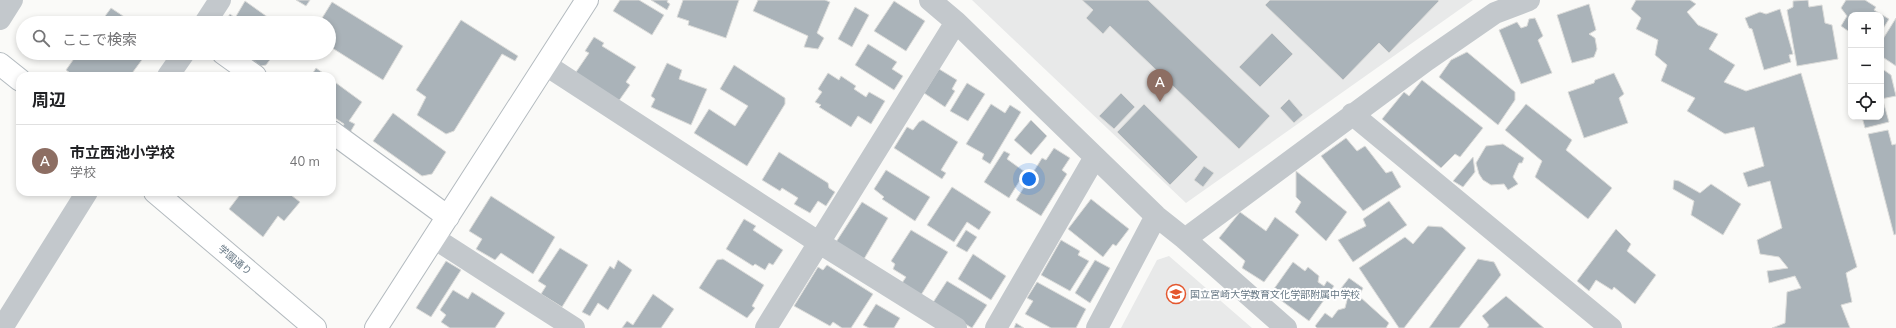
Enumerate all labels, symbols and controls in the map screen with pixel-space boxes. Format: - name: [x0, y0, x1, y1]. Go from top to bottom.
- map controls: [1848, 12, 1884, 120]
- button: +: [1848, 12, 1884, 48]
- search box: [16, 16, 336, 60]
- icon: search: [30, 27, 52, 49]
- text: ここで検索: [62, 30, 137, 49]
- button: −: [1848, 48, 1884, 84]
- pin: A: [1147, 69, 1173, 102]
- button: locate: [1848, 84, 1884, 120]
- text: 周辺: [32, 89, 66, 110]
- text: 市立西池小学校: [70, 143, 175, 162]
- text: A: [40, 153, 50, 169]
- text: 40 m: [290, 153, 320, 169]
- text: 学校: [70, 164, 96, 180]
- your location: [1019, 169, 1039, 189]
- street label: 学園通り: [216, 242, 254, 278]
- school or university icon: 国立宮崎大学教育文化学部附属中学校: [1165, 283, 1187, 305]
- place label: 国立宮崎大学教育文化学部附属中学校: [1190, 288, 1360, 301]

